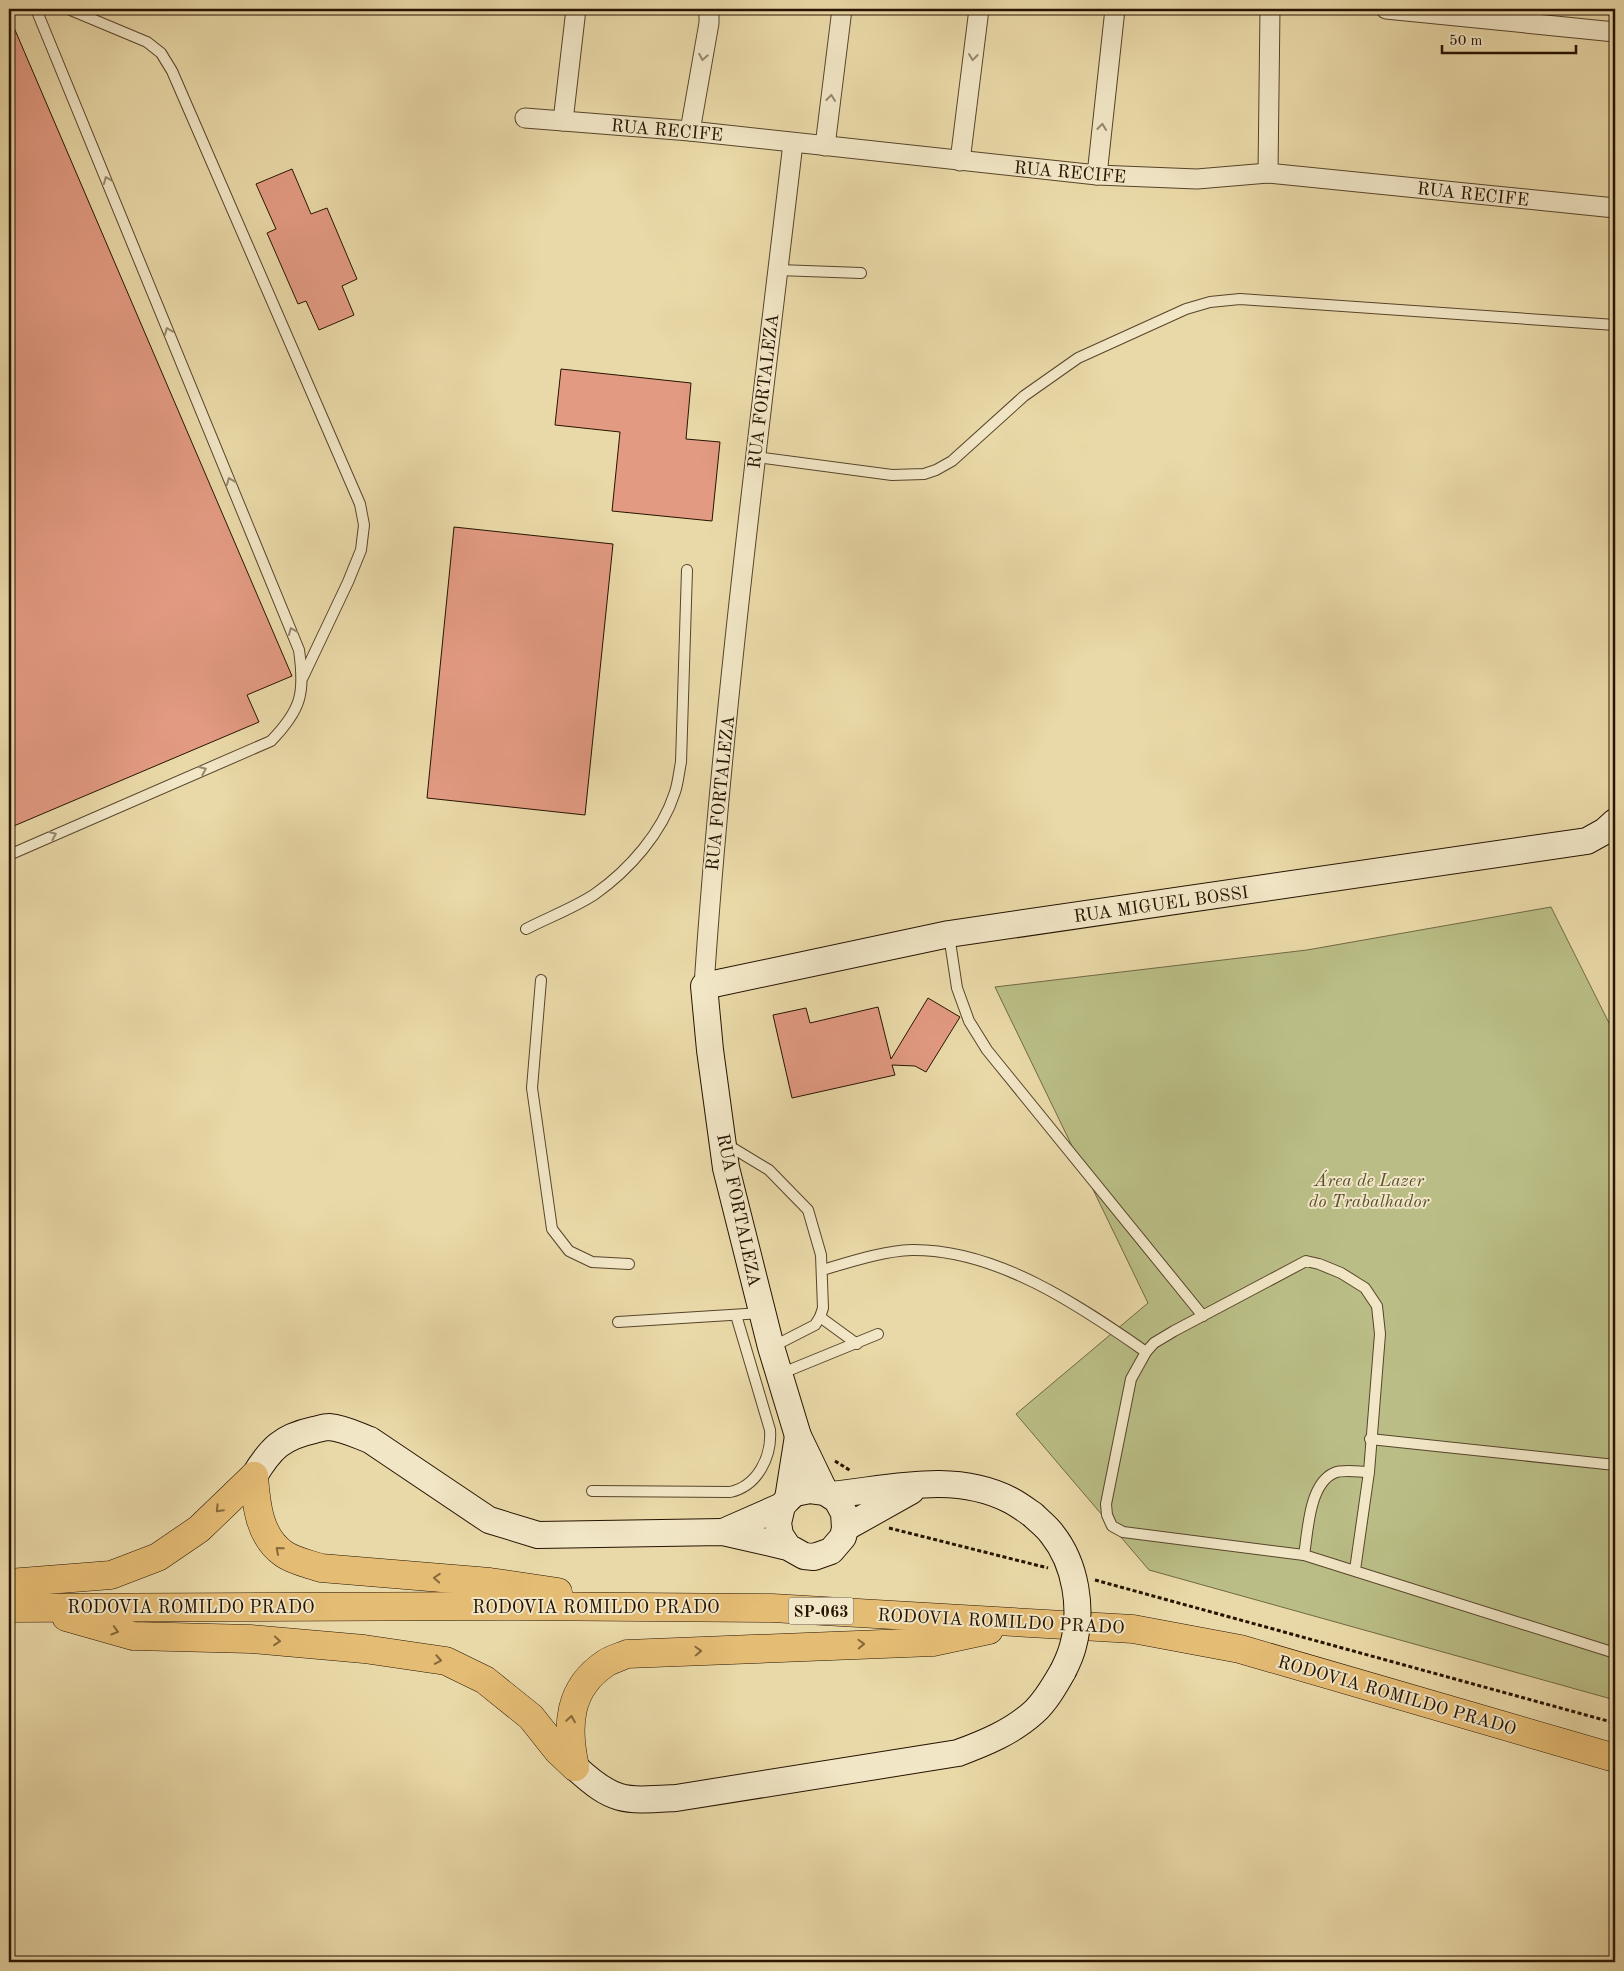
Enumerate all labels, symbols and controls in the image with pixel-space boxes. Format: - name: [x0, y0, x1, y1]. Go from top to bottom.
- scale bar: [1442, 22, 1575, 54]
- text: 50 m: [1449, 34, 1483, 49]
- one-way arrow: [698, 53, 708, 61]
- one-way arrow: [968, 53, 979, 61]
- one-way arrow: [825, 93, 836, 101]
- street label: RUA RECIFE: [610, 117, 724, 145]
- one-way arrow: [1096, 122, 1107, 130]
- street label: RUA RECIFE: [1013, 159, 1127, 187]
- one-way arrow: [102, 176, 113, 185]
- street label: RUA RECIFE: [1416, 180, 1530, 210]
- street label: RUA FORTALEZA: [746, 312, 782, 470]
- one-way arrow: [164, 327, 174, 335]
- one-way arrow: [226, 477, 236, 486]
- one-way arrow: [287, 627, 298, 636]
- street label: RUA FORTALEZA: [704, 714, 738, 872]
- one-way arrow: [198, 766, 206, 776]
- one-way arrow: [48, 831, 57, 842]
- street label: RUA MIGUEL BOSSI: [1073, 884, 1250, 926]
- street label: RUA FORTALEZA: [713, 1132, 763, 1289]
- park label: Área de Lazer do Trabalhador: [1309, 1170, 1431, 1211]
- one-way arrow: [215, 1503, 224, 1512]
- one-way arrow: [276, 1547, 285, 1555]
- one-way arrow: [432, 1573, 440, 1584]
- road number: SP-063: [788, 1598, 854, 1624]
- street label: RODOVIA ROMILDO PRADO: [67, 1599, 315, 1617]
- street label: RODOVIA ROMILDO PRADO: [472, 1599, 720, 1617]
- street label: RODOVIA ROMILDO PRADO: [877, 1607, 1125, 1637]
- one-way arrow: [111, 1626, 119, 1636]
- one-way arrow: [273, 1635, 281, 1646]
- one-way arrow: [857, 1639, 865, 1650]
- one-way arrow: [695, 1645, 703, 1656]
- street label: RODOVIA ROMILDO PRADO: [1275, 1653, 1518, 1739]
- one-way arrow: [434, 1654, 443, 1664]
- one-way arrow: [565, 1714, 576, 1722]

